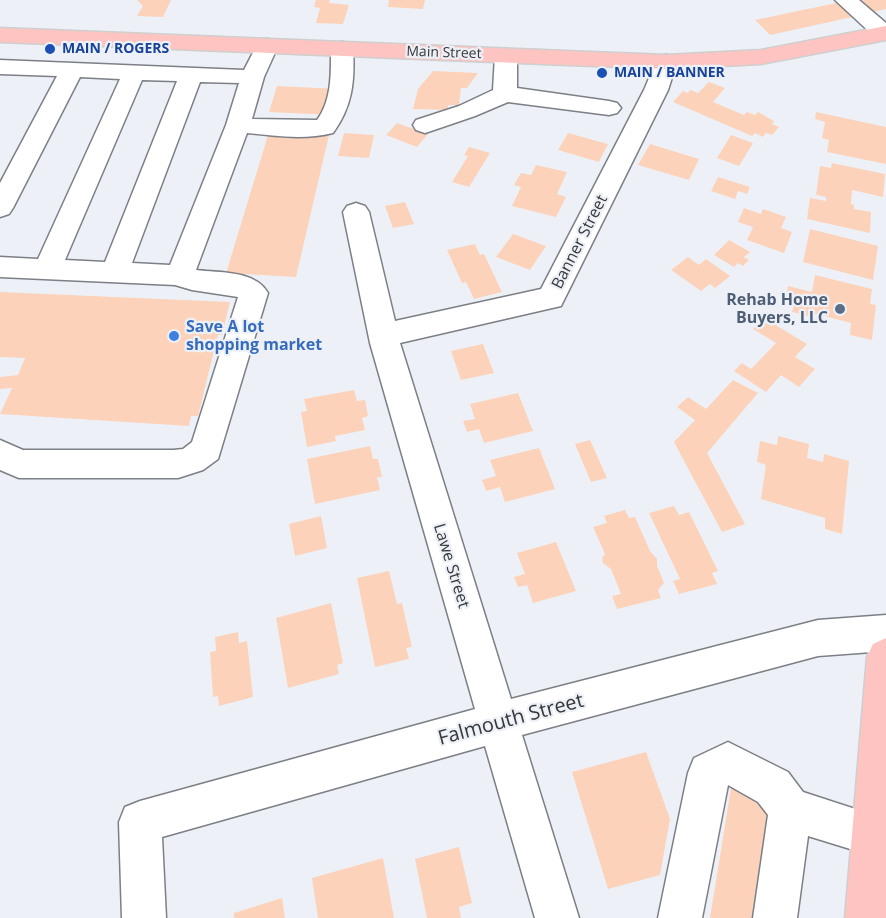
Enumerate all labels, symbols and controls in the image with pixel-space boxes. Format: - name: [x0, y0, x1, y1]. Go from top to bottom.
- place label: MAIN / ROGERS: [62, 41, 169, 57]
- marker: MAIN / ROGERS: [43, 42, 57, 56]
- street label: Main Street: [406, 43, 482, 63]
- place label: MAIN / BANNER: [614, 65, 725, 81]
- marker: MAIN / BANNER: [595, 66, 609, 80]
- street label: Banner Street: [548, 192, 612, 292]
- place label: Rehab Home Buyers, LLC: [726, 290, 828, 328]
- marker: Rehab Home Buyers, LLC: [833, 302, 847, 316]
- place label: Save A lot shopping market: [186, 317, 322, 355]
- marker: Save A lot shopping market: [167, 329, 181, 343]
- street label: Lawe Street: [429, 521, 473, 611]
- street label: Falmouth Street: [436, 689, 586, 751]

